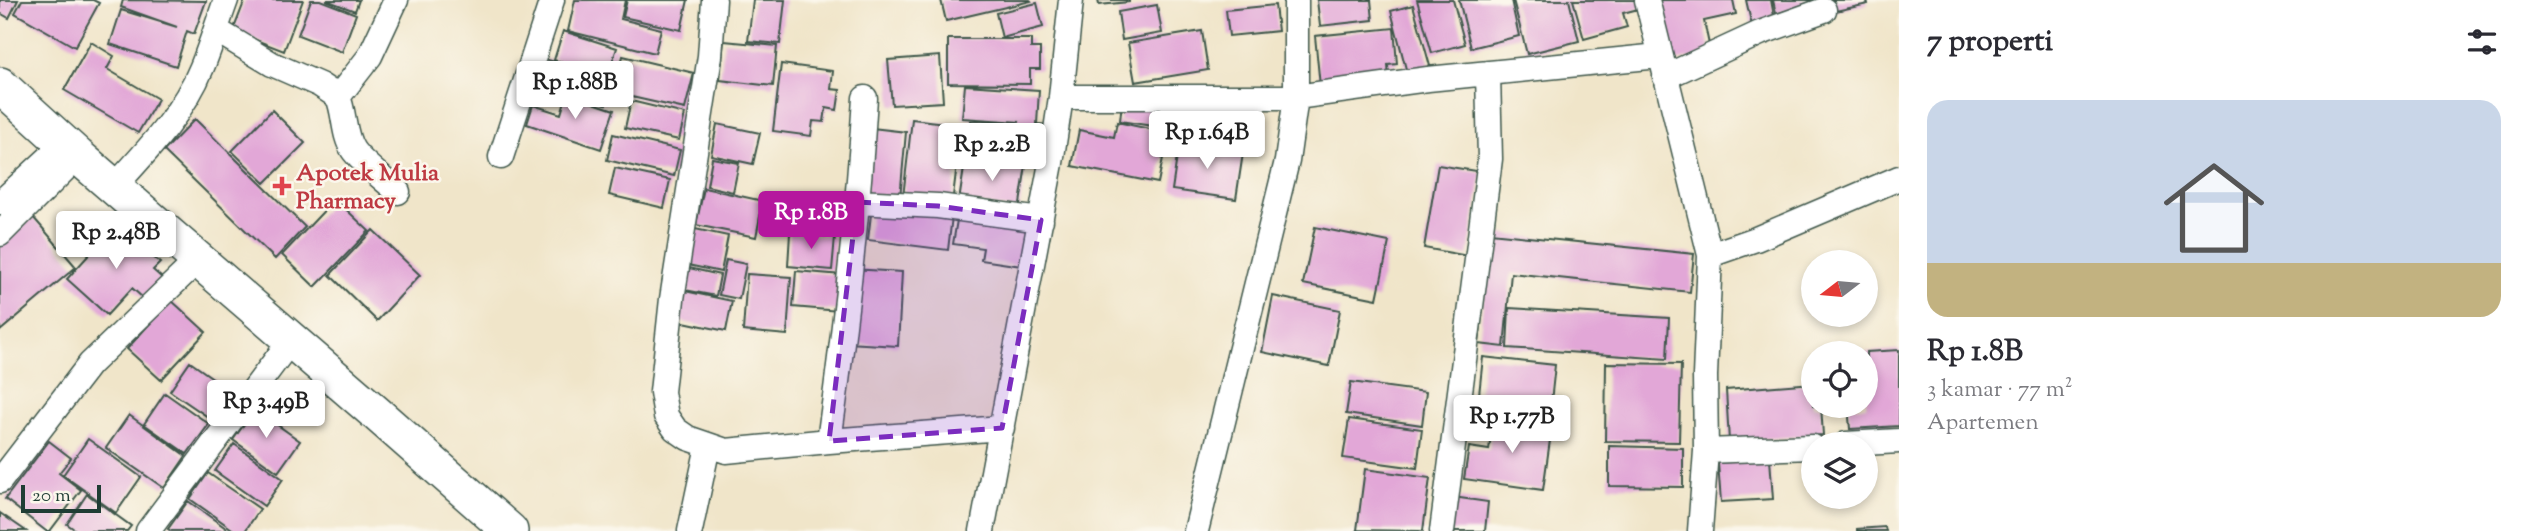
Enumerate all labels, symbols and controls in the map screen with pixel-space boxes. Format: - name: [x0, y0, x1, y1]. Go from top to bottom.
- text: 7 properti: [1927, 21, 2053, 64]
- icon: filters: [2463, 23, 2501, 61]
- pin: Rp 1.88B: [503, 61, 647, 121]
- text: Rp 1.88B: [532, 67, 618, 100]
- pin: Rp 1.64B: [1135, 111, 1279, 171]
- text: Rp 1.64B: [1165, 117, 1249, 150]
- pin: Rp 2.2B: [927, 124, 1057, 183]
- text: Rp 2.2B: [954, 129, 1030, 162]
- icon: home: [2151, 145, 2277, 271]
- place label: Apotek Mulia Pharmacy: [296, 157, 440, 219]
- marker: Apotek Mulia Pharmacy: [274, 178, 290, 194]
- pin: Rp 1.8B: [746, 191, 876, 251]
- text: Rp 1.8B: [774, 197, 848, 230]
- pin: Rp 2.48B: [44, 212, 188, 271]
- text: Rp 2.48B: [72, 217, 160, 250]
- north arrow: [1801, 250, 1878, 327]
- map controls: [1801, 250, 1878, 509]
- text: Rp 1.8B: [1927, 331, 2023, 374]
- button: locate: [1801, 341, 1878, 418]
- text: 3 kamar · 77 m²: [1927, 374, 2073, 407]
- pin: Rp 3.49B: [194, 380, 338, 440]
- text: Rp 3.49B: [223, 386, 309, 419]
- pin: Rp 1.77B: [1440, 396, 1584, 455]
- text: Rp 1.77B: [1469, 401, 1555, 434]
- text: Apartemen: [1927, 407, 2039, 440]
- button: layers: [1801, 432, 1878, 509]
- scale bar: [21, 482, 102, 514]
- text: 20 m: [32, 483, 71, 510]

